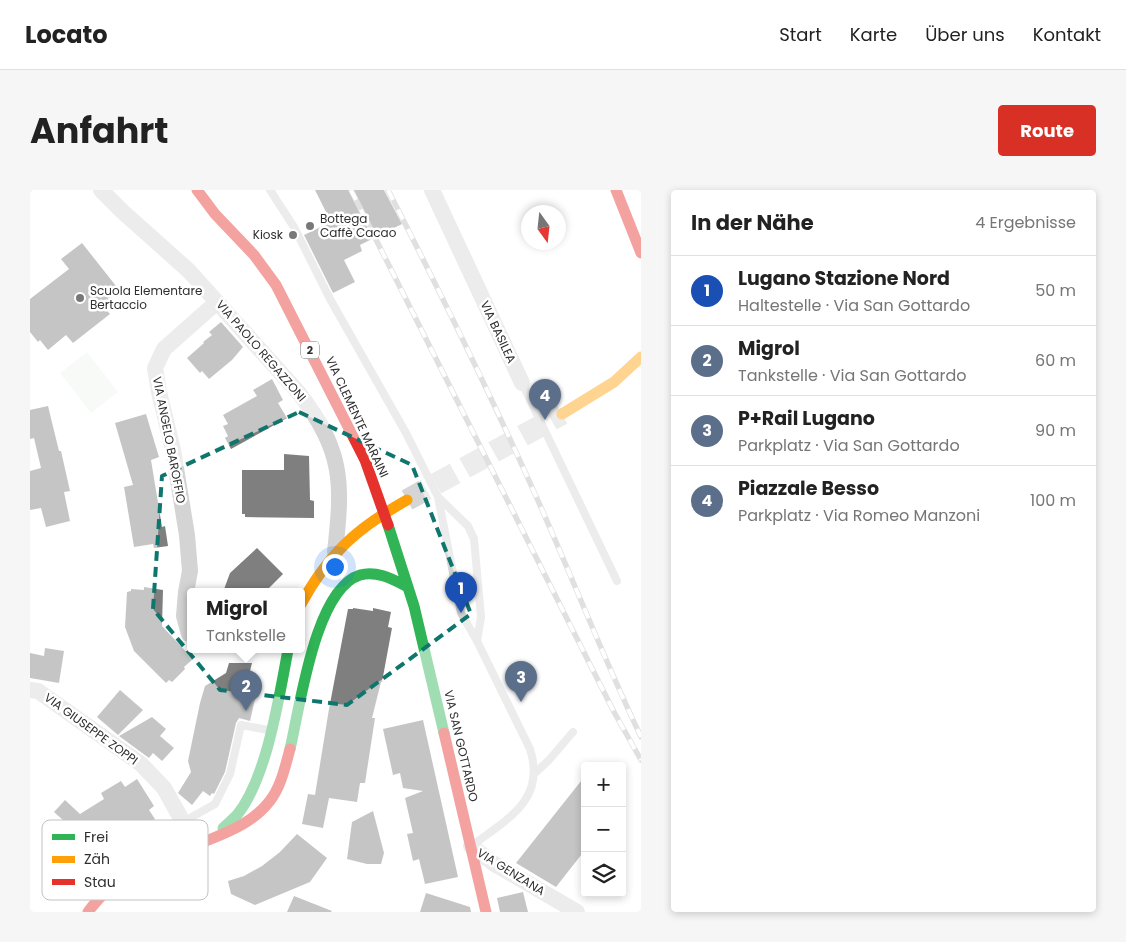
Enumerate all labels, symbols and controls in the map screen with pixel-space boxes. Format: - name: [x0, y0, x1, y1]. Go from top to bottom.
- text: Locato: [25, 18, 108, 51]
- text: Start: [779, 22, 822, 47]
- text: Karte: [850, 22, 897, 47]
- text: Über uns: [925, 22, 1005, 47]
- text: Kontakt: [1033, 22, 1101, 47]
- button: Route: [998, 105, 1096, 156]
- text: Anfahrt: [30, 106, 169, 155]
- north arrow: [521, 205, 566, 250]
- text: In der Nähe: [691, 208, 814, 237]
- place label: Bottega Caffè Cacao: [320, 210, 397, 241]
- text: 4 Ergebnisse: [975, 211, 1076, 234]
- marker: Bottega Caffè Cacao: [304, 220, 316, 232]
- place label: Kiosk: [253, 226, 284, 243]
- marker: Kiosk: [287, 229, 299, 241]
- text: Lugano Stazione Nord: [738, 265, 950, 292]
- text: 1: [704, 279, 710, 302]
- text: 50 m: [1035, 279, 1076, 302]
- place label: Scuola Elementare Bertaccio: [90, 282, 202, 313]
- marker: Scuola Elementare Bertaccio: [74, 292, 86, 304]
- text: Haltestelle · Via San Gottardo: [738, 294, 970, 317]
- street label: VIA PAOLO REGAZZONI: [213, 296, 310, 405]
- street label: VIA BASILEA: [477, 298, 520, 366]
- text: Migrol: [738, 335, 800, 362]
- road number: 2: [301, 342, 319, 358]
- text: 2: [702, 349, 712, 372]
- text: 60 m: [1035, 349, 1076, 372]
- street label: VIA CLEMENTE MARAINI: [322, 353, 393, 480]
- text: Tankstelle · Via San Gottardo: [738, 364, 967, 387]
- street label: VIA ANGELO BAROFFIO: [149, 375, 190, 505]
- pin: 4: [529, 379, 561, 420]
- text: P+Rail Lugano: [738, 405, 875, 432]
- text: 3: [702, 419, 712, 442]
- text: 90 m: [1035, 419, 1076, 442]
- text: Parkplatz · Via San Gottardo: [738, 434, 960, 457]
- text: Piazzale Besso: [738, 475, 879, 502]
- text: 4: [702, 489, 712, 512]
- text: 100 m: [1030, 489, 1076, 512]
- text: Parkplatz · Via Romeo Manzoni: [738, 504, 980, 527]
- your location: [322, 554, 348, 580]
- pin: 1: [445, 572, 477, 613]
- popup: [187, 588, 305, 653]
- text: Migrol: [206, 595, 268, 622]
- text: Tankstelle: [206, 624, 286, 647]
- pin: 3: [505, 661, 537, 702]
- pin: 2: [230, 670, 262, 711]
- street label: VIA SAN GOTTARDO: [440, 688, 483, 803]
- street label: VIA GIUSEPPE ZOPPI: [41, 689, 142, 768]
- map controls: [581, 762, 626, 897]
- button: +: [581, 762, 626, 807]
- button: −: [581, 807, 626, 852]
- legend: [42, 820, 208, 900]
- text: Frei: [84, 827, 108, 847]
- street label: VIA GENZANA: [474, 844, 549, 899]
- text: Zäh: [84, 849, 110, 869]
- button: layers: [581, 852, 626, 897]
- text: Stau: [84, 872, 116, 892]

